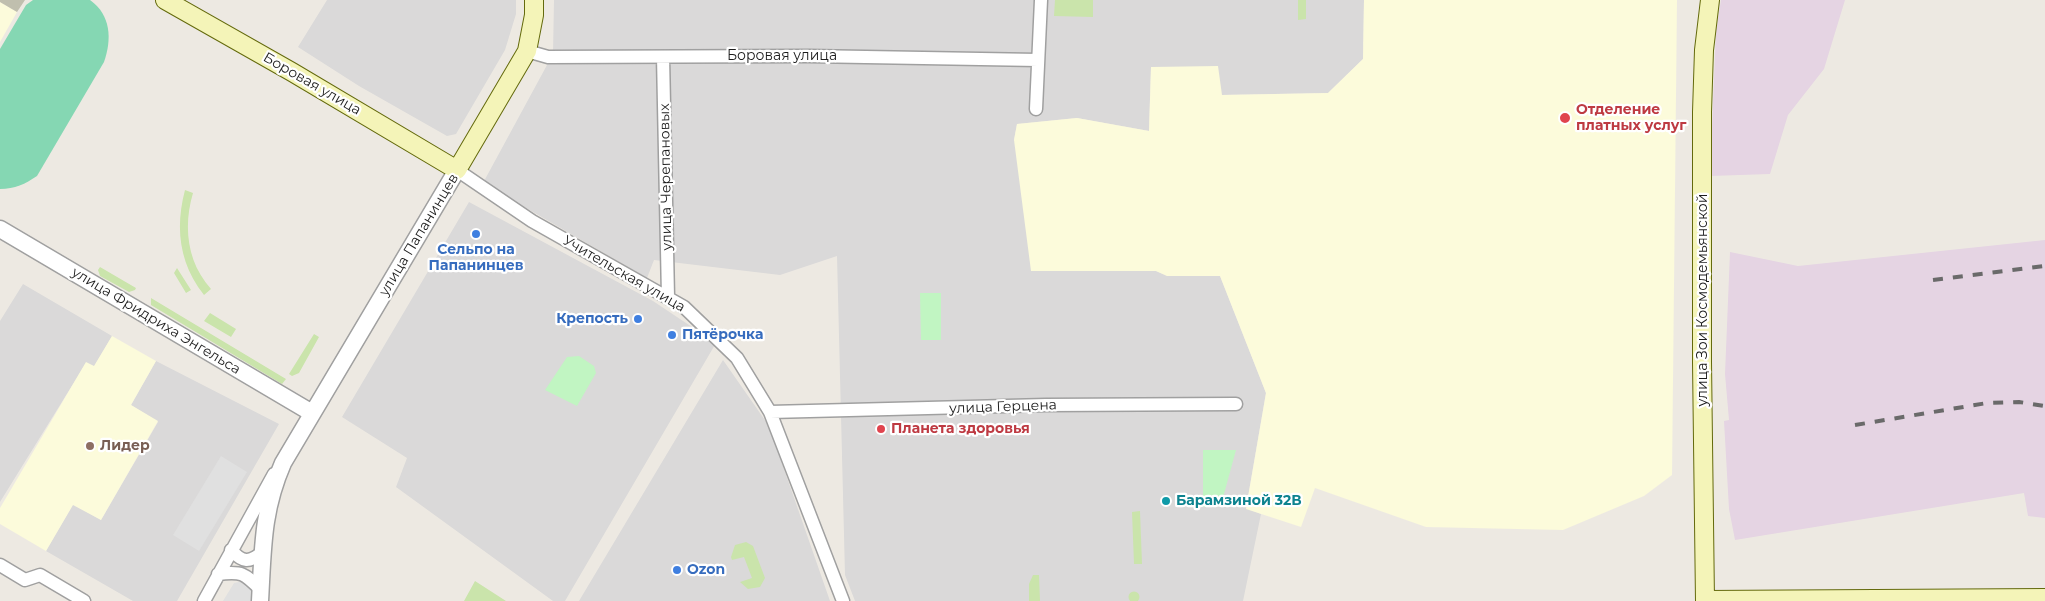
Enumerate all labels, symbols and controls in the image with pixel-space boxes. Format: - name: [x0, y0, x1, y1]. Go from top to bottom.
- street label: Боровая улица: [727, 48, 837, 64]
- street label: Боровая улица: [260, 49, 364, 119]
- place label: Отделение платных услуг: [1576, 102, 1687, 134]
- street label: улица Черепановых: [656, 103, 676, 251]
- marker: Отделение платных услуг: [1558, 111, 1572, 125]
- street label: улица Папанинцев: [376, 171, 462, 299]
- street label: улица Зои Космодемьянской: [1695, 194, 1711, 406]
- marker: Сельпо на Папанинцев: [470, 228, 482, 240]
- street label: Учительская улица: [560, 232, 688, 316]
- place label: Сельпо на Папанинцев: [429, 242, 523, 274]
- street label: улица Фридриха Энгельса: [69, 264, 243, 378]
- place label: Крепость: [556, 311, 628, 327]
- marker: Крепость: [632, 313, 644, 325]
- place label: Пятёрочка: [682, 327, 763, 343]
- marker: Пятёрочка: [666, 329, 678, 341]
- street label: улица Герцена: [949, 397, 1057, 417]
- place label: Планета здоровья: [891, 421, 1030, 437]
- marker: Планета здоровья: [875, 423, 887, 435]
- place label: Лидер: [100, 438, 150, 454]
- marker: Лидер: [84, 440, 96, 452]
- place label: Барамзиной 32В: [1176, 493, 1302, 509]
- marker: Барамзиной 32В: [1160, 495, 1172, 507]
- place label: Ozon: [687, 562, 725, 578]
- marker: Ozon: [671, 564, 683, 576]

